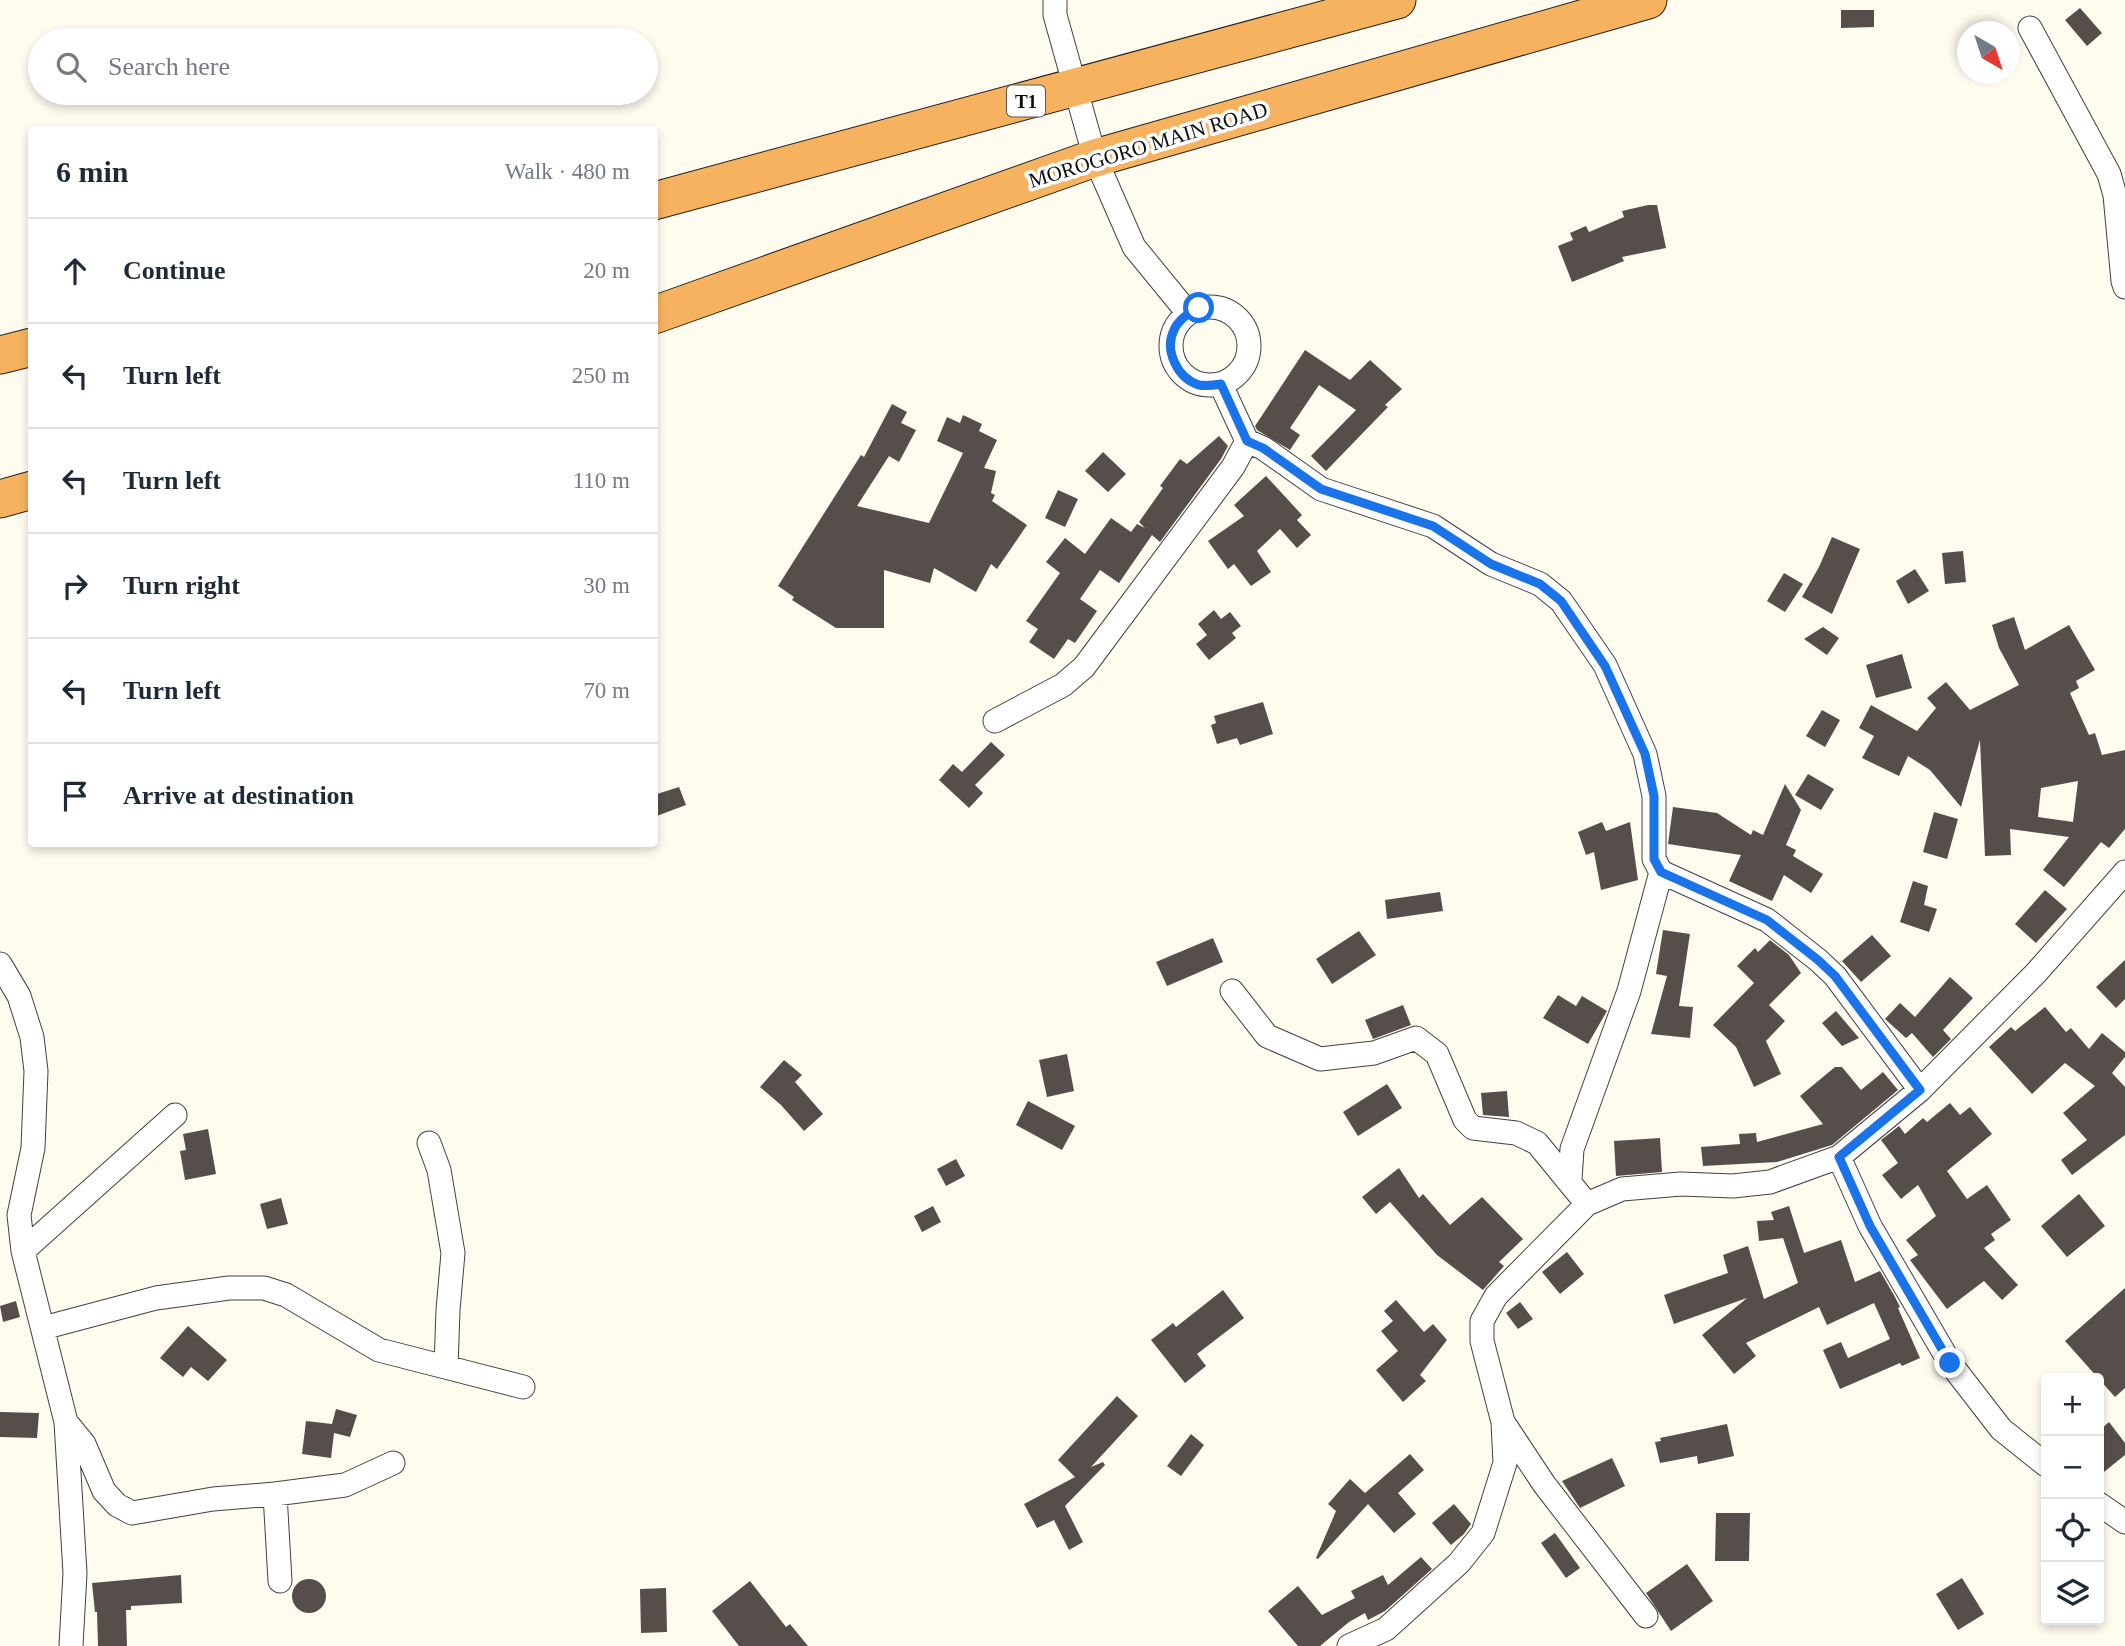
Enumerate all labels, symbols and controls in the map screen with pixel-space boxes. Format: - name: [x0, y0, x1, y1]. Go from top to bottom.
- north arrow: [1957, 21, 2020, 84]
- search box: [28, 28, 658, 105]
- icon: search: [52, 48, 90, 86]
- text: Search here: [108, 52, 230, 81]
- road number: T1: [1007, 86, 1045, 116]
- street label: MOROGORO MAIN ROAD: [1026, 97, 1270, 193]
- text: 6 min: [56, 155, 129, 188]
- text: Walk · 480 m: [505, 159, 630, 184]
- icon: ahead: [56, 252, 94, 290]
- text: Continue: [123, 256, 226, 285]
- text: 20 m: [583, 258, 630, 283]
- route start: [1183, 292, 1214, 323]
- icon: left: [56, 357, 94, 395]
- text: Turn left: [123, 361, 221, 390]
- text: 250 m: [572, 363, 630, 388]
- icon: left: [56, 462, 94, 500]
- text: Turn left: [123, 466, 221, 495]
- text: 110 m: [573, 468, 630, 493]
- icon: right: [56, 567, 94, 605]
- text: Turn right: [123, 571, 240, 600]
- text: 30 m: [583, 573, 630, 598]
- icon: left: [56, 672, 94, 710]
- text: Turn left: [123, 676, 221, 705]
- text: 70 m: [583, 678, 630, 703]
- icon: arrive: [56, 777, 94, 815]
- text: Arrive at destination: [123, 781, 354, 810]
- route end: [1934, 1347, 1965, 1378]
- map controls: [2041, 1373, 2104, 1625]
- button: +: [2041, 1373, 2104, 1436]
- button: −: [2041, 1436, 2104, 1499]
- button: locate: [2041, 1499, 2104, 1562]
- button: layers: [2041, 1562, 2104, 1625]

